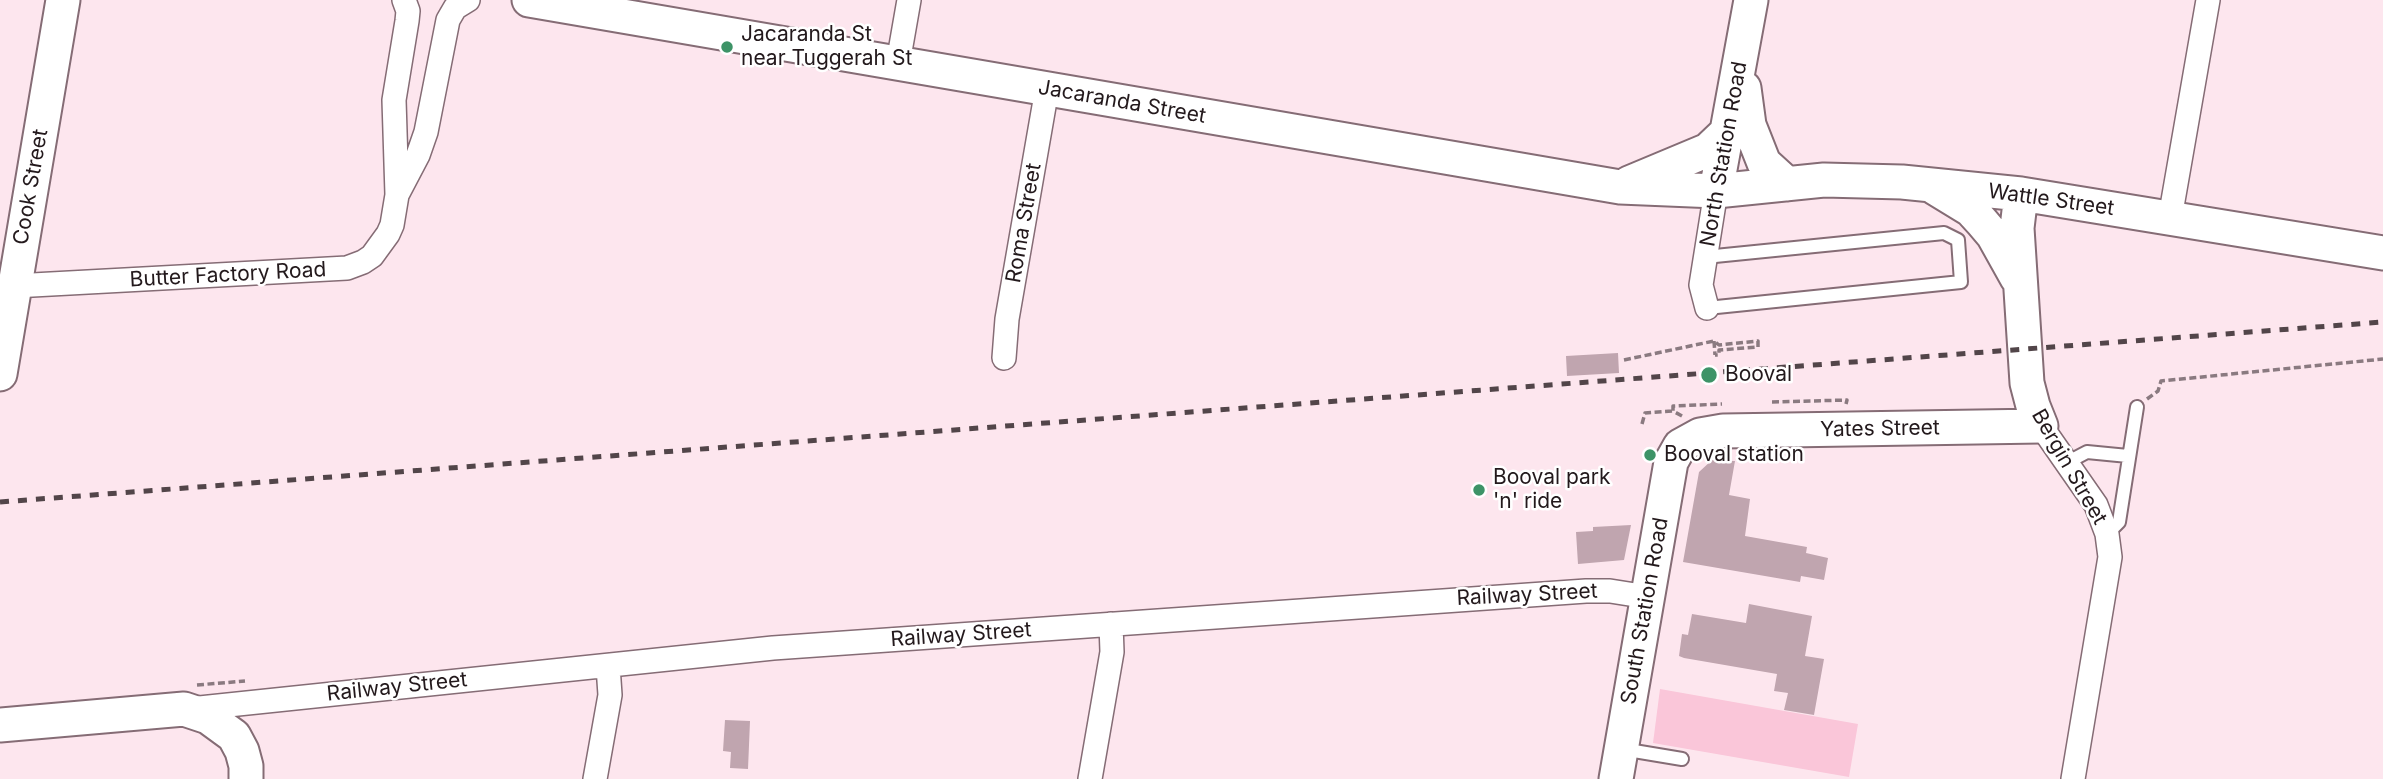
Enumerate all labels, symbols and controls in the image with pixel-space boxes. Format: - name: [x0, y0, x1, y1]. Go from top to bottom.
- place label: Jacaranda St near Tuggerah St: [741, 22, 912, 72]
- marker: Jacaranda St near Tuggerah St: [719, 39, 735, 55]
- street label: North Station Road: [1695, 59, 1753, 249]
- street label: Jacaranda Street: [1036, 75, 1208, 129]
- street label: Cook Street: [8, 127, 54, 247]
- street label: Roma Street: [1001, 161, 1047, 285]
- street label: Wattle Street: [1986, 179, 2116, 221]
- street label: Butter Factory Road: [129, 257, 327, 293]
- place label: Booval: [1725, 362, 1792, 388]
- marker: Booval: [1699, 365, 1719, 385]
- street label: Bergin Street: [2026, 405, 2112, 529]
- street label: Yates Street: [1820, 415, 1940, 443]
- place label: Booval station: [1664, 442, 1804, 468]
- marker: Booval station: [1642, 447, 1658, 463]
- place label: Booval park 'n' ride: [1493, 465, 1611, 515]
- marker: Booval park 'n' ride: [1471, 482, 1487, 498]
- street label: South Station Road: [1616, 516, 1674, 706]
- street label: Railway Street: [1456, 579, 1598, 611]
- street label: Railway Street: [890, 618, 1032, 652]
- street label: Railway Street: [326, 667, 468, 707]

